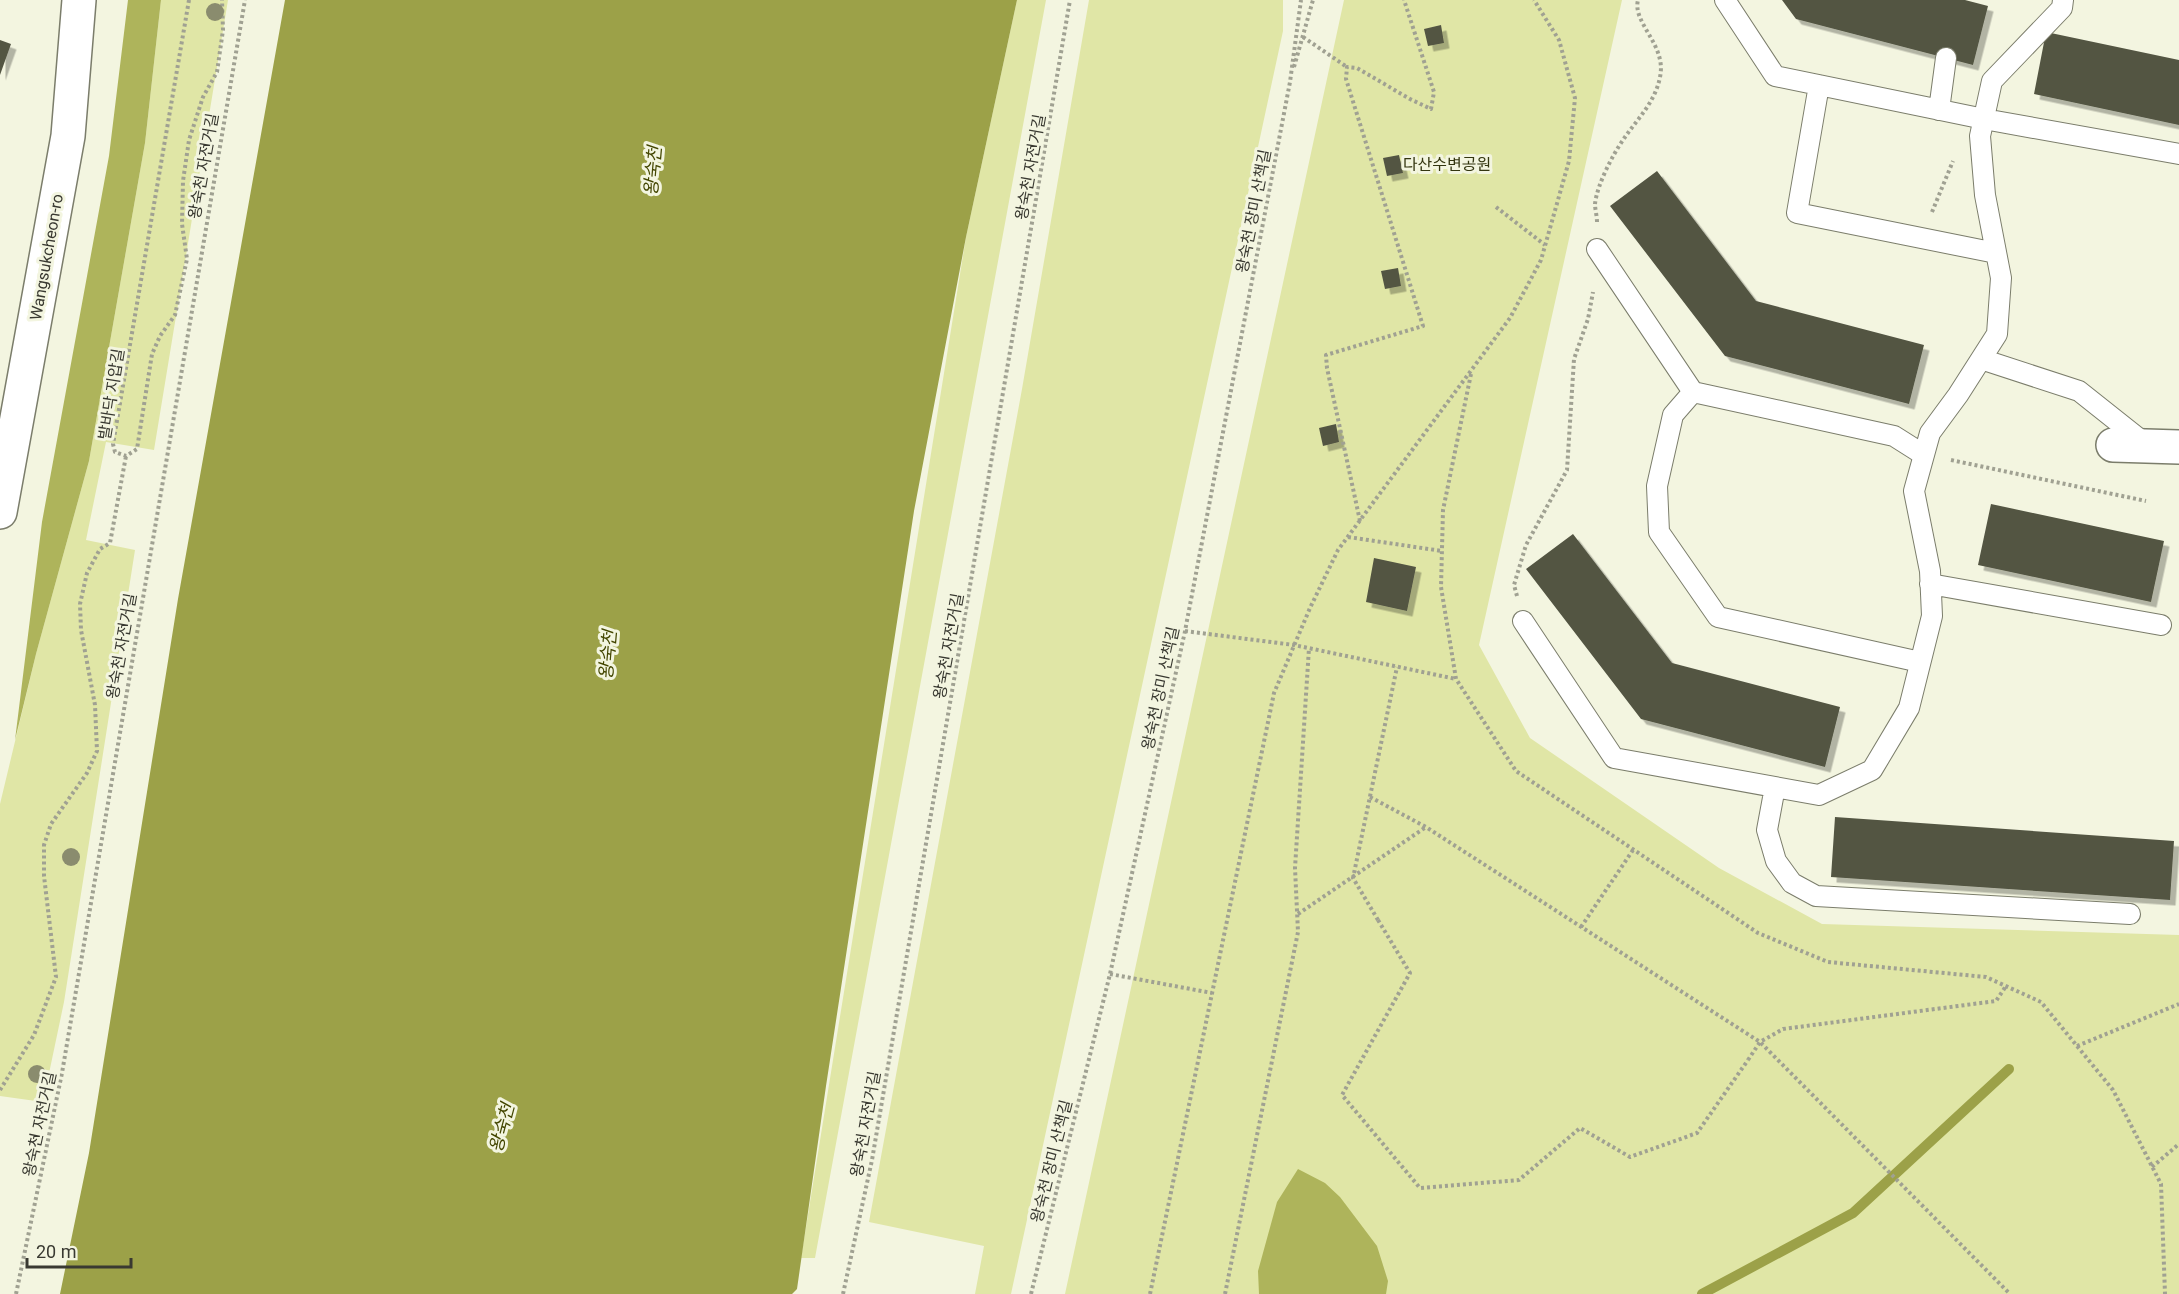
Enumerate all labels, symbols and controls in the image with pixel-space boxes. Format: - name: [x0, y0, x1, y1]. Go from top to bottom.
- street label: 왕숙천 자전거길: [185, 112, 222, 220]
- street label: 왕숙천 자전거길: [1012, 113, 1049, 221]
- water label: 왕숙천: [640, 143, 665, 197]
- street label: 왕숙천 장미 산책길: [1232, 148, 1275, 275]
- park label: 다산수변공원: [1403, 155, 1491, 174]
- street label: Wangsukcheon-ro: [26, 192, 67, 322]
- street label: 발바닥 지압길: [95, 347, 128, 441]
- street label: 왕숙천 자전거길: [103, 592, 140, 700]
- street label: 왕숙천 자전거길: [930, 592, 967, 700]
- street label: 왕숙천 장미 산책길: [1138, 625, 1183, 752]
- water label: 왕숙천: [595, 627, 620, 681]
- street label: 왕숙천 자전거길: [19, 1070, 60, 1178]
- street label: 왕숙천 자전거길: [847, 1070, 884, 1178]
- street label: 왕숙천 장미 산책길: [1027, 1098, 1076, 1224]
- water label: 왕숙천: [485, 1099, 519, 1155]
- scale bar: [27, 1231, 130, 1269]
- text: 20 m: [36, 1241, 76, 1262]

